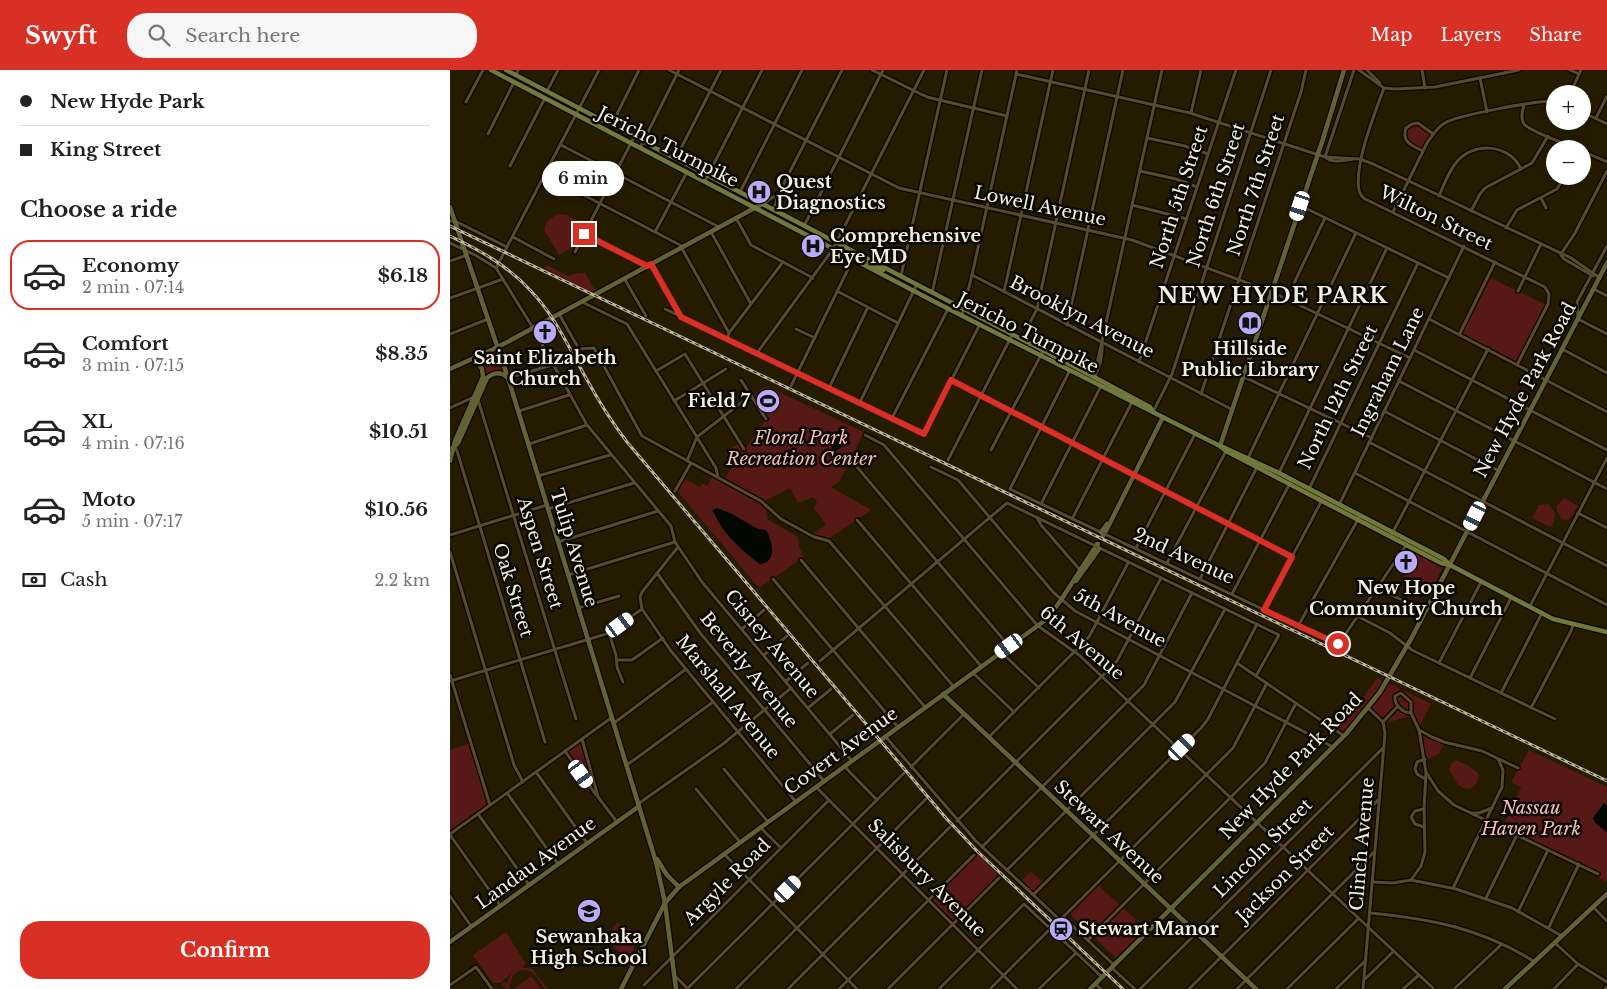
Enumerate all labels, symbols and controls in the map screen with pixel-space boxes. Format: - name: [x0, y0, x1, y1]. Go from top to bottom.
- search box: [127, 13, 477, 58]
- text: Swyft: [25, 21, 97, 50]
- icon: search: [145, 21, 173, 49]
- text: Search here: [185, 24, 300, 47]
- text: Map: [1371, 24, 1412, 46]
- text: Layers: [1440, 24, 1501, 46]
- text: Share: [1529, 24, 1582, 46]
- map controls: [1546, 85, 1591, 185]
- button: +: [1546, 85, 1591, 130]
- text: New Hyde Park: [50, 90, 205, 113]
- street label: Jericho Turnpike: [592, 101, 742, 192]
- street label: North 7th Street: [1223, 111, 1289, 259]
- street label: North 6th Street: [1182, 120, 1250, 270]
- street label: North 5th Street: [1145, 123, 1213, 271]
- text: King Street: [50, 138, 161, 161]
- button: −: [1546, 140, 1591, 185]
- callout: 6 min: [543, 161, 625, 196]
- text: 6 min: [558, 168, 608, 188]
- place label: Quest Diagnostics: [776, 171, 886, 214]
- hospital icon: Quest Diagnostics: [746, 179, 772, 205]
- street label: Lowell Avenue: [972, 181, 1108, 231]
- street label: Wilton Street: [1375, 181, 1496, 255]
- car: [1288, 189, 1311, 223]
- text: Choose a ride: [20, 196, 177, 223]
- route end: [573, 223, 595, 245]
- place label: Comprehensive Eye MD: [830, 225, 981, 268]
- hospital icon: Comprehensive Eye MD: [800, 233, 826, 259]
- icon: car: [22, 253, 67, 298]
- text: Economy: [82, 254, 179, 277]
- text: $6.18: [378, 264, 428, 287]
- street label: Brooklyn Avenue: [1006, 271, 1158, 363]
- text: 2 min · 07:14: [82, 277, 184, 297]
- district label: NEW HYDE PARK: [1158, 282, 1388, 309]
- street label: Jericho Turnpike: [952, 287, 1102, 378]
- street label: New Hyde Park Road: [1469, 299, 1581, 481]
- street label: Ingraham Lane: [1347, 303, 1429, 441]
- library icon: Hillside Public Library: [1237, 310, 1263, 336]
- church icon: Saint Elizabeth Church: [532, 319, 558, 345]
- street label: North 12th Street: [1293, 321, 1383, 473]
- icon: car: [22, 331, 67, 376]
- text: Comfort: [82, 332, 169, 355]
- place label: Hillside Public Library: [1181, 338, 1319, 381]
- text: $8.35: [375, 342, 428, 365]
- place label: Saint Elizabeth Church: [473, 347, 617, 390]
- text: 3 min · 07:15: [82, 355, 184, 375]
- sports icon: Field 7: [755, 388, 781, 414]
- place label: Field 7: [688, 390, 751, 412]
- icon: car: [22, 409, 67, 454]
- text: XL: [82, 410, 112, 433]
- text: $10.51: [369, 420, 428, 443]
- park label: Floral Park Recreation Center: [725, 427, 877, 470]
- text: 4 min · 07:16: [82, 433, 185, 453]
- street label: Tulip Avenue: [546, 486, 602, 610]
- icon: car: [22, 487, 67, 532]
- text: Moto: [82, 488, 136, 511]
- street label: Aspen Street: [512, 493, 568, 612]
- text: $10.56: [364, 498, 428, 521]
- car: [1461, 499, 1488, 533]
- text: 5 min · 07:17: [82, 511, 182, 531]
- street label: 2nd Avenue: [1130, 523, 1238, 589]
- street label: Oak Street: [488, 540, 538, 640]
- church icon: New Hope Community Church: [1393, 549, 1419, 575]
- icon: cash: [20, 566, 48, 594]
- text: Cash: [60, 568, 107, 591]
- text: 2.2 km: [374, 570, 430, 590]
- place label: New Hope Community Church: [1309, 577, 1503, 620]
- street label: 5th Avenue: [1070, 584, 1170, 652]
- street label: Cisney Avenue: [720, 585, 824, 703]
- street label: 6th Avenue: [1035, 601, 1129, 685]
- street label: Beverly Avenue: [695, 607, 803, 733]
- car: [603, 610, 636, 640]
- street label: Marshall Avenue: [671, 630, 785, 764]
- car: [992, 631, 1025, 661]
- route start: [1327, 633, 1349, 655]
- street label: New Hyde Park Road: [1215, 688, 1367, 844]
- street label: Covert Avenue: [780, 702, 902, 800]
- car: [1166, 731, 1197, 763]
- car: [566, 757, 595, 791]
- street label: Stewart Avenue: [1050, 776, 1168, 888]
- street label: Clinch Avenue: [1345, 776, 1379, 912]
- street label: Lincoln Street: [1209, 794, 1317, 902]
- park label: Nassau Haven Park: [1480, 797, 1581, 840]
- street label: Landau Avenue: [472, 812, 600, 914]
- street label: Salisbury Avenue: [863, 814, 991, 942]
- street label: Jackson Street: [1230, 821, 1338, 929]
- street label: Argyle Road: [678, 834, 775, 931]
- car: [772, 873, 803, 905]
- school or university icon: Sewanhaka High School: [576, 898, 602, 924]
- station icon: Stewart Manor: [1048, 916, 1074, 942]
- place label: Stewart Manor: [1078, 918, 1219, 940]
- button: Confirm: [20, 921, 430, 979]
- place label: Sewanhaka High School: [530, 926, 648, 969]

